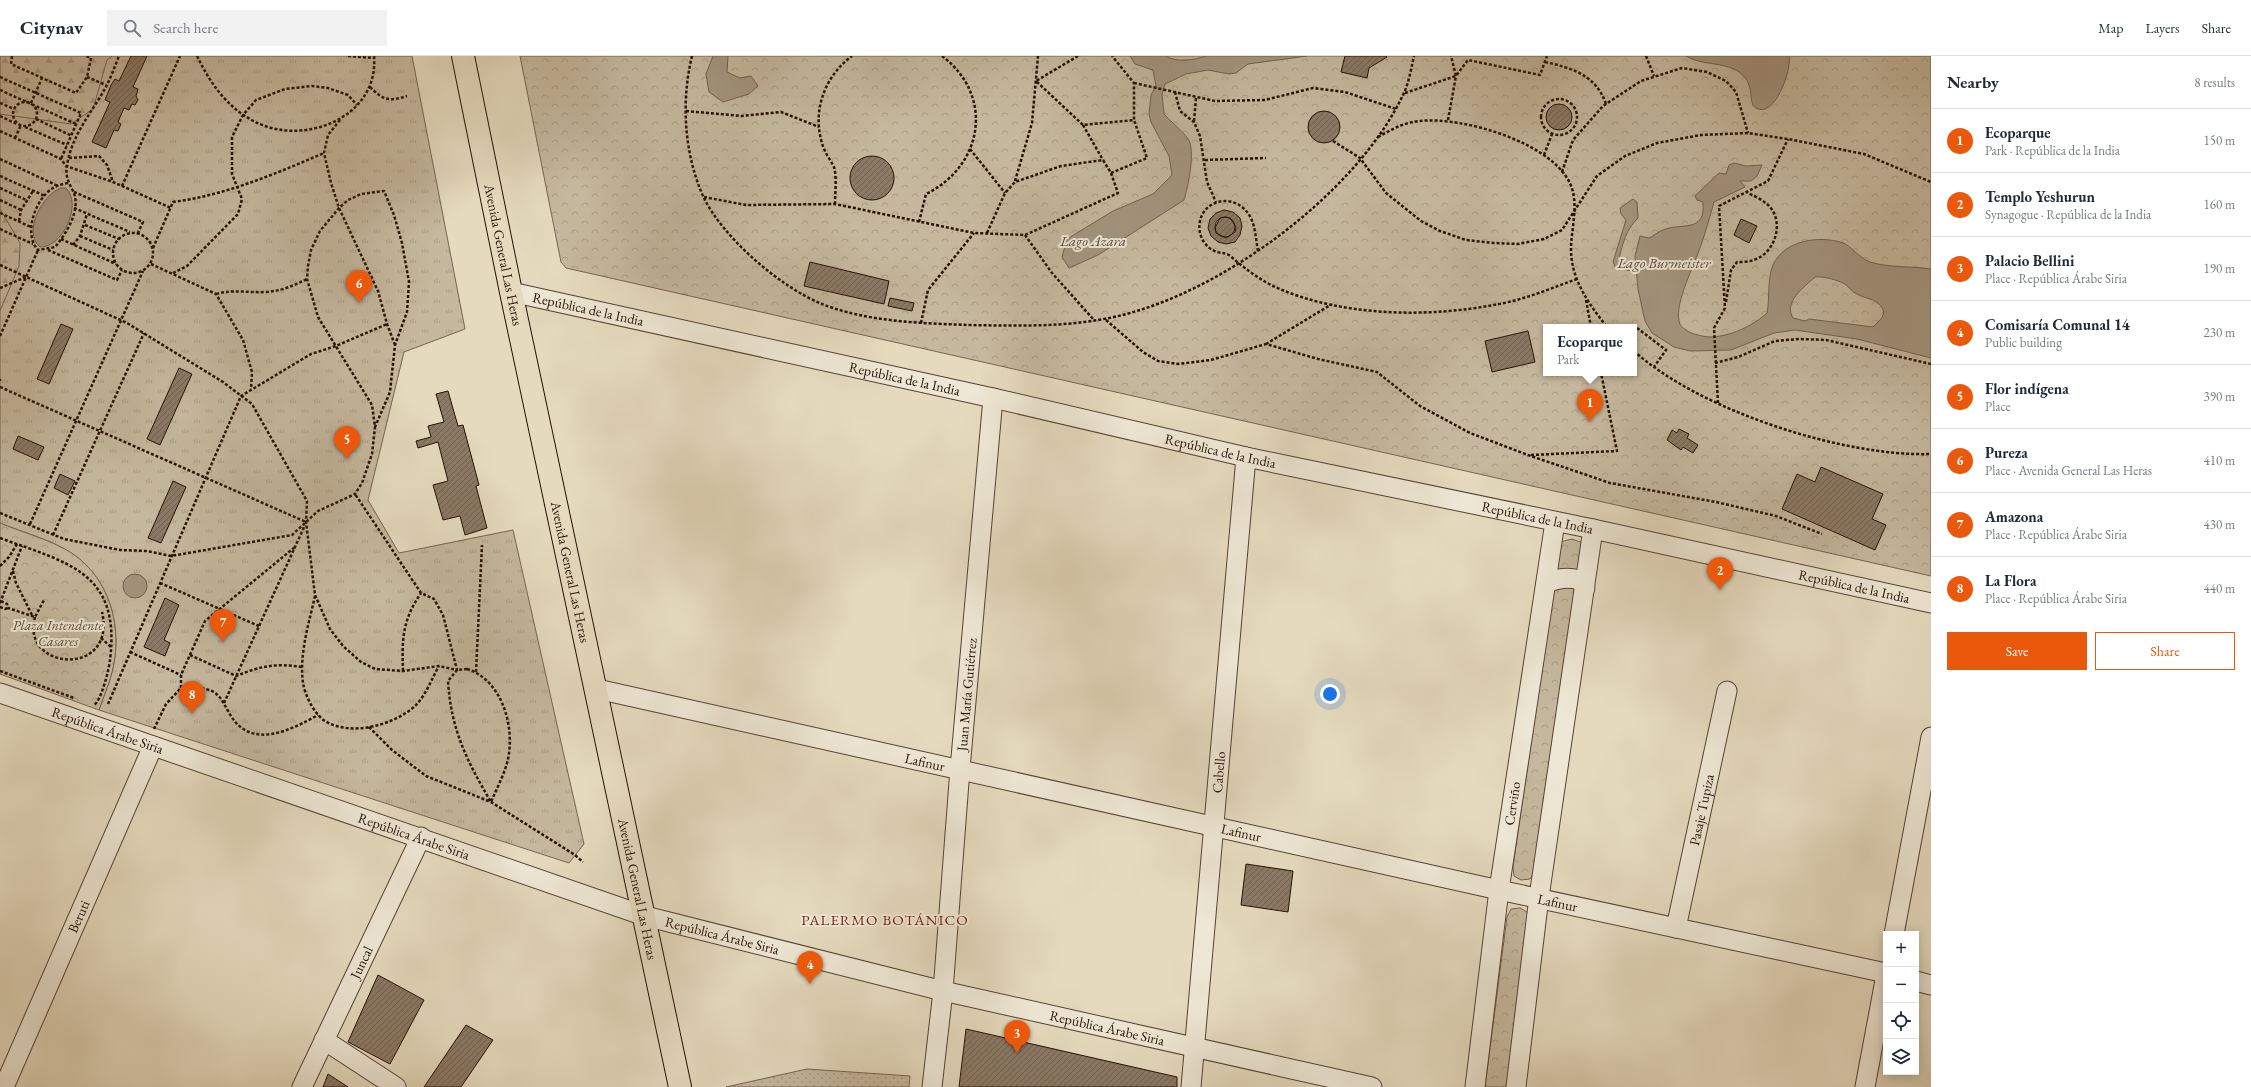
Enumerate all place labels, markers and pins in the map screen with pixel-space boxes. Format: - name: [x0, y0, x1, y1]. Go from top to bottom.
- pin: 6: [346, 270, 372, 303]
- pin: 1: [1577, 389, 1603, 422]
- pin: 5: [334, 426, 360, 459]
- pin: 2: [1707, 557, 1733, 590]
- pin: 7: [210, 609, 236, 642]
- pin: 8: [179, 681, 205, 714]
- pin: 4: [797, 951, 823, 984]
- pin: 3: [1004, 1020, 1030, 1053]

